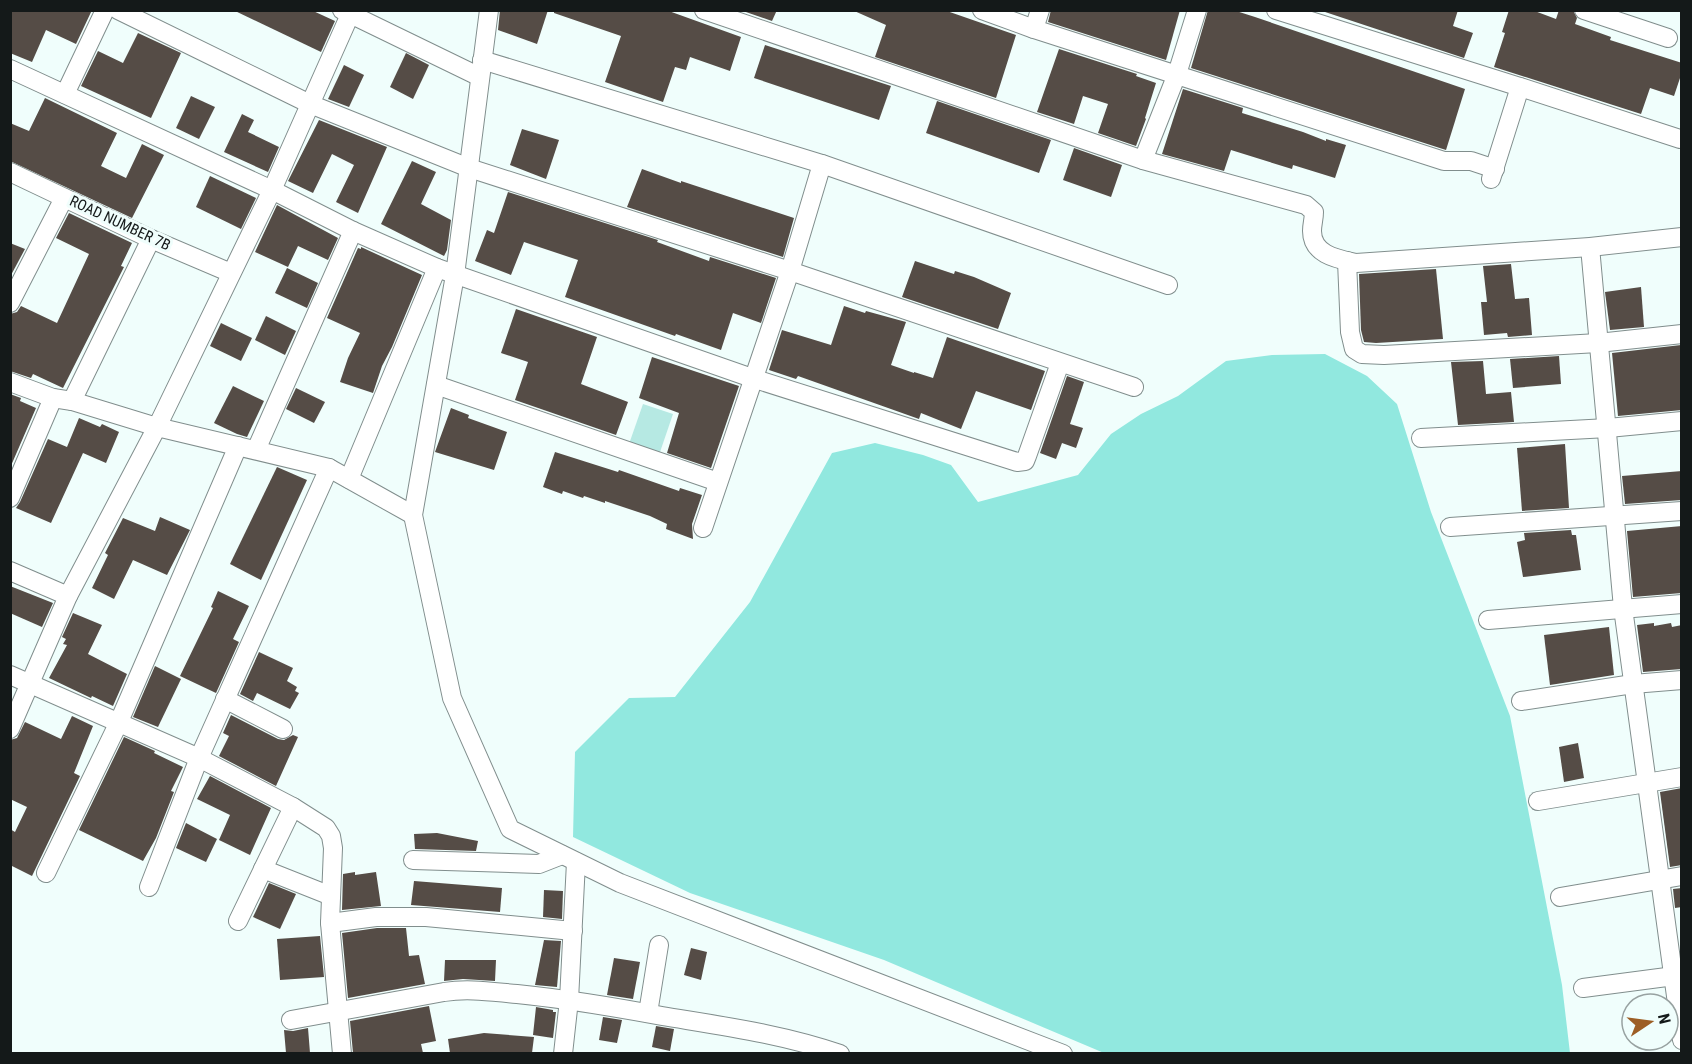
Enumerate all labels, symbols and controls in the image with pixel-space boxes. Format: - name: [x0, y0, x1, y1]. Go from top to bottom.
- street label: ROAD NUMBER 7B: [67, 192, 173, 254]
- north arrow: [1620, 992, 1680, 1052]
- text: N: [1654, 1012, 1674, 1026]

